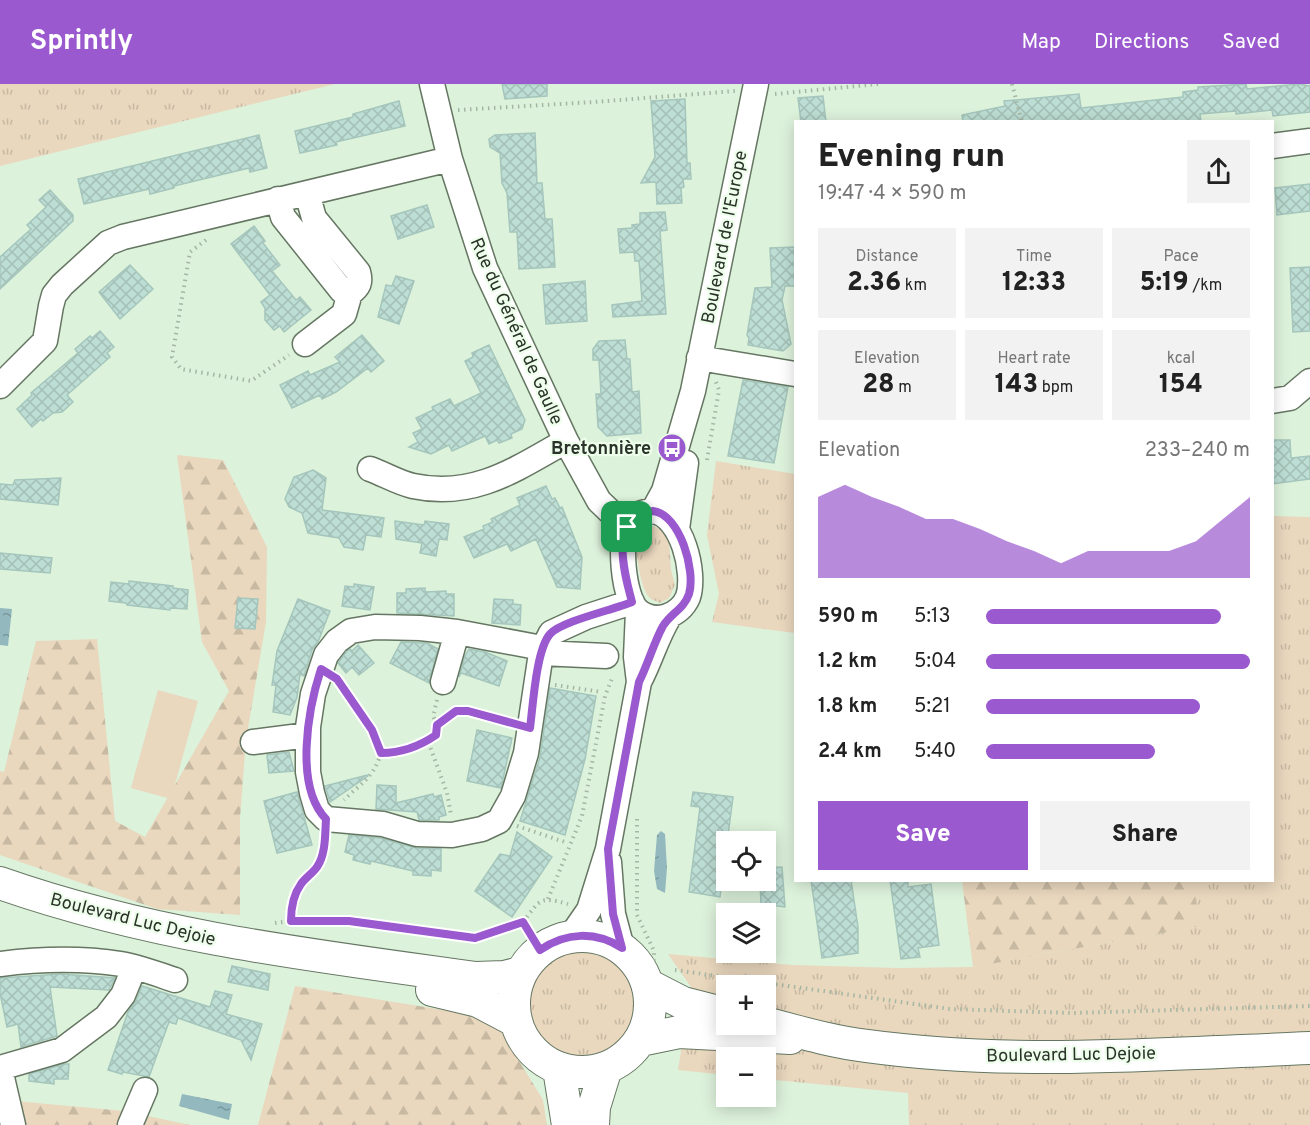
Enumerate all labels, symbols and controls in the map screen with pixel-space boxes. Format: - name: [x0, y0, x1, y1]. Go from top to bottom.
- text: Sprintly: [30, 24, 133, 60]
- text: Map: [1021, 29, 1061, 56]
- text: Directions: [1094, 29, 1189, 56]
- text: Saved: [1222, 29, 1280, 56]
- text: Evening run: [818, 137, 1005, 179]
- button: share: [1187, 140, 1250, 203]
- street label: Boulevard de l'Europe: [697, 149, 754, 326]
- text: 19:47 · 4 × 590 m: [818, 181, 966, 207]
- street label: Rue du Général de Gaulle: [464, 234, 567, 429]
- text: Distance: [856, 247, 918, 267]
- text: Time: [1016, 247, 1052, 267]
- text: Pace: [1163, 247, 1199, 267]
- text: 2.36: [847, 267, 901, 300]
- text: 12:33: [1002, 267, 1066, 300]
- text: 5:19: [1140, 267, 1189, 300]
- text: km: [901, 276, 927, 296]
- text: /km: [1189, 276, 1222, 296]
- text: Elevation: [854, 349, 920, 369]
- text: Heart rate: [997, 349, 1071, 369]
- text: kcal: [1167, 349, 1195, 369]
- text: 28: [862, 369, 895, 402]
- text: 143: [995, 369, 1038, 402]
- text: 154: [1159, 369, 1203, 402]
- text: m: [895, 378, 912, 398]
- text: bpm: [1038, 378, 1073, 398]
- bus stop icon: Bretonnière: [656, 432, 688, 464]
- place label: Bretonnière: [551, 438, 651, 461]
- text: Elevation: [818, 438, 900, 464]
- text: 233–240 m: [1145, 438, 1250, 464]
- pin: [601, 501, 652, 552]
- icon: arrive: [610, 510, 643, 543]
- text: 590 m: [818, 604, 878, 630]
- text: 5:13: [914, 604, 950, 630]
- text: 1.2 km: [818, 649, 877, 675]
- text: 5:04: [914, 649, 956, 675]
- text: 1.8 km: [818, 694, 877, 720]
- text: 5:21: [914, 694, 951, 720]
- text: 2.4 km: [818, 739, 882, 765]
- text: 5:40: [914, 739, 956, 765]
- button: Save: [818, 801, 1028, 870]
- button: Share: [1040, 801, 1250, 870]
- map controls: [716, 831, 776, 1107]
- button: locate: [716, 831, 776, 891]
- street label: Boulevard Luc Dejoie: [48, 889, 218, 952]
- button: layers: [716, 903, 776, 963]
- button: +: [716, 975, 776, 1035]
- street label: Boulevard Luc Dejoie: [986, 1043, 1156, 1068]
- button: −: [716, 1047, 776, 1107]

